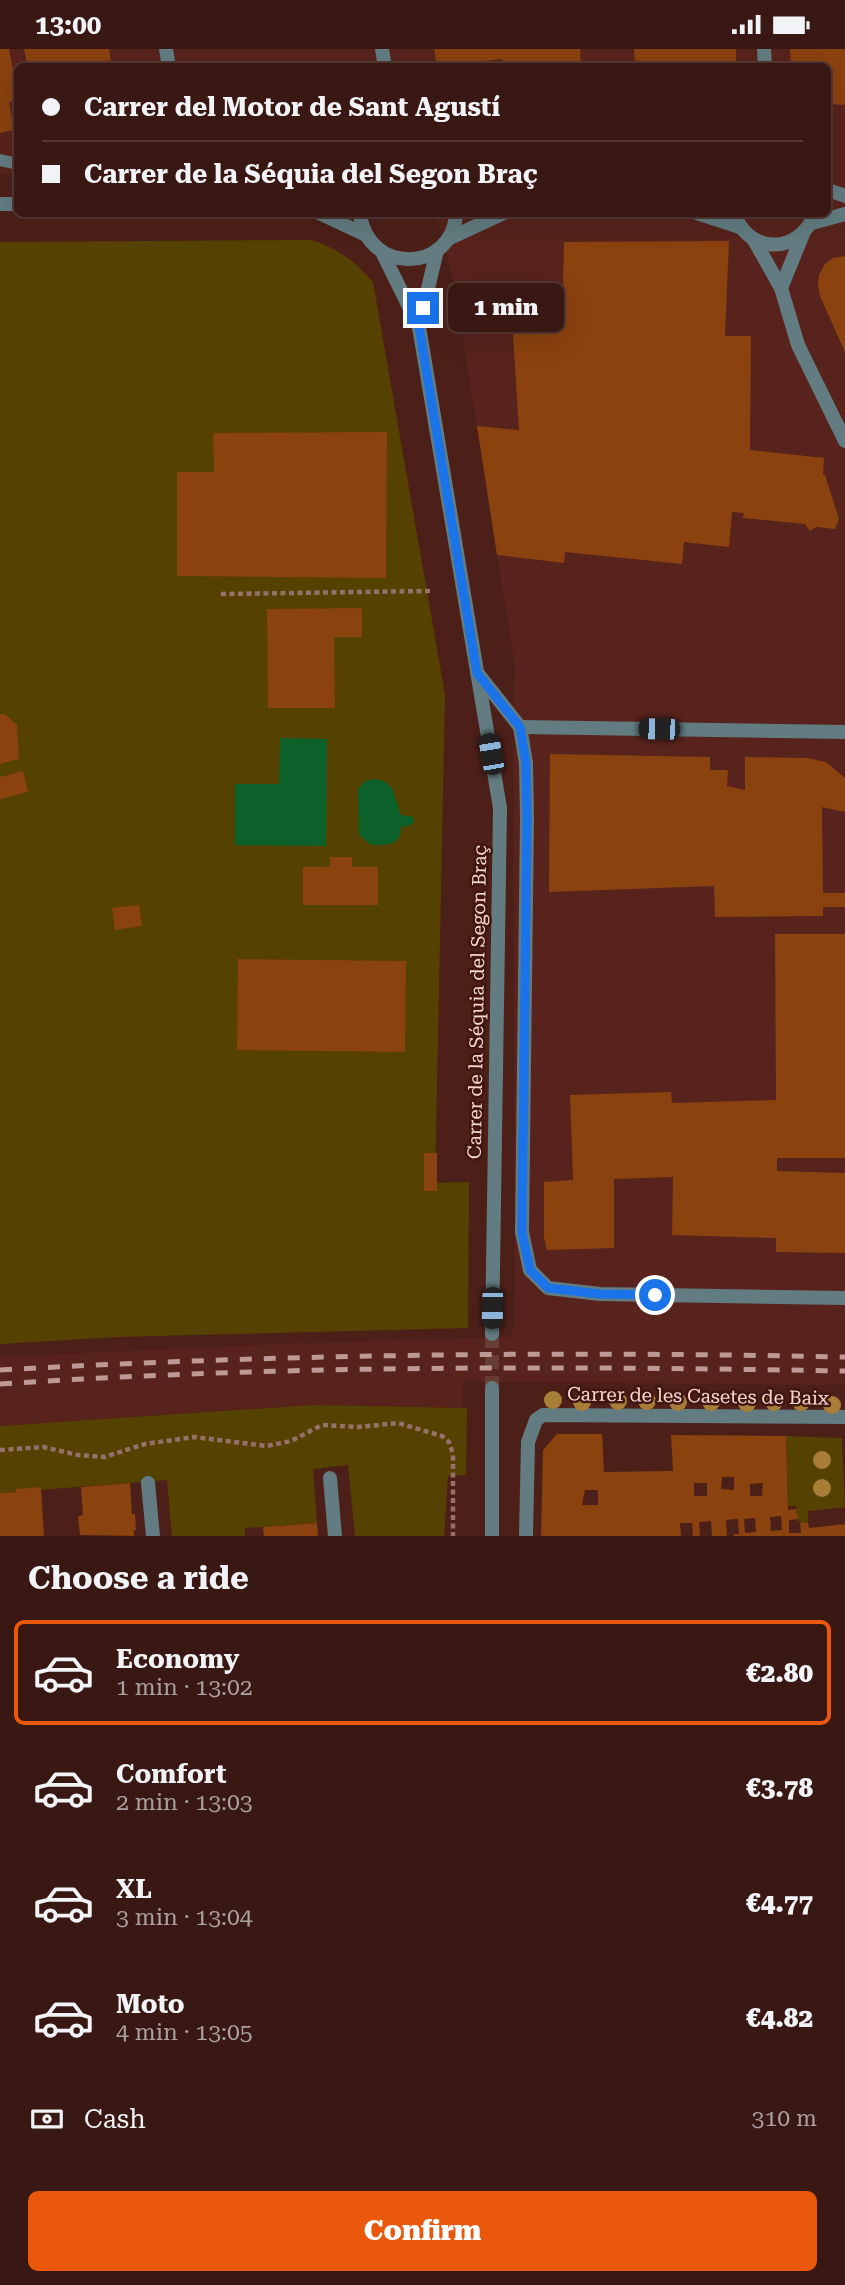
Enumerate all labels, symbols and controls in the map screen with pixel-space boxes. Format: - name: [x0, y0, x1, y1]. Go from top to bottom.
- text: 13:00: [35, 10, 101, 40]
- text: Carrer del Motor de Sant Agustí: [84, 92, 500, 122]
- text: Carrer de la Séquia del Segon Braç: [84, 159, 538, 189]
- callout: 1 min: [448, 283, 563, 333]
- route end: [407, 292, 439, 324]
- text: 1 min: [474, 294, 538, 321]
- car: [638, 718, 681, 740]
- car: [478, 731, 505, 777]
- street label: Carrer de la Séquia del Segon Braç: [463, 845, 491, 1159]
- route start: [639, 1279, 671, 1311]
- car: [482, 1287, 503, 1329]
- street label: Carrer de les Casetes de Baix: [567, 1382, 829, 1410]
- text: Choose a ride: [28, 1559, 249, 1597]
- icon: car: [32, 1641, 95, 1704]
- text: Economy: [116, 1644, 239, 1674]
- text: €2.80: [746, 1658, 813, 1688]
- text: 1 min · 13:02: [116, 1674, 253, 1701]
- icon: car: [32, 1756, 95, 1819]
- text: Comfort: [116, 1759, 226, 1789]
- text: €3.78: [746, 1773, 813, 1803]
- text: 2 min · 13:03: [116, 1789, 253, 1816]
- icon: car: [32, 1871, 95, 1934]
- text: XL: [116, 1874, 152, 1904]
- text: €4.77: [746, 1888, 813, 1918]
- text: 3 min · 13:04: [116, 1904, 253, 1931]
- icon: car: [32, 1986, 95, 2049]
- text: Moto: [116, 1989, 185, 2019]
- text: €4.82: [746, 2003, 813, 2033]
- text: 4 min · 13:05: [116, 2019, 253, 2046]
- icon: cash: [28, 2100, 66, 2138]
- text: Cash: [84, 2104, 146, 2134]
- text: 310 m: [752, 2105, 817, 2132]
- button: Confirm: [28, 2191, 817, 2271]

